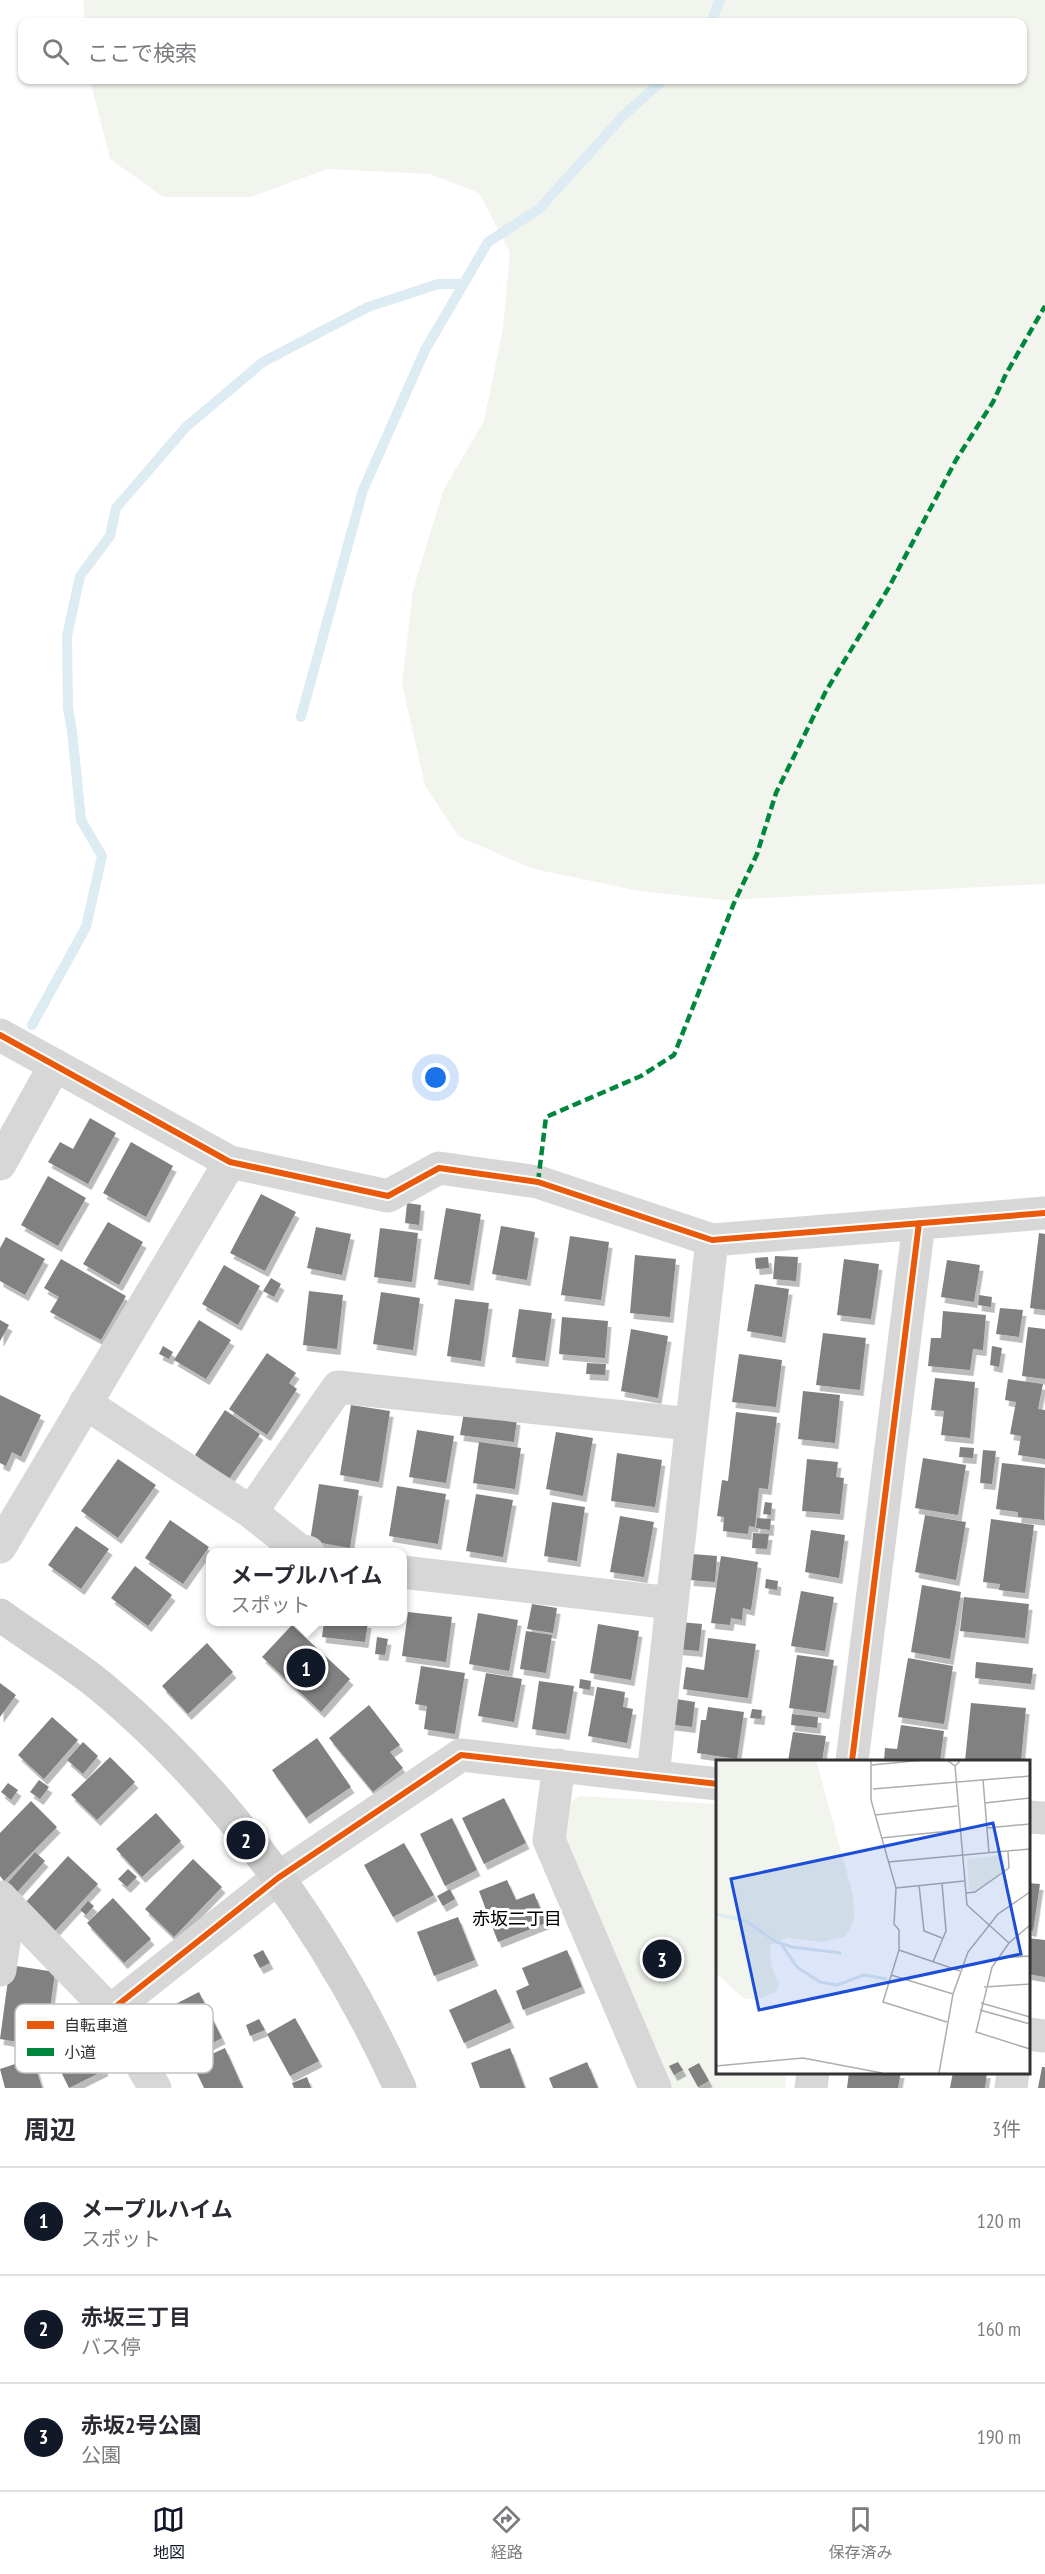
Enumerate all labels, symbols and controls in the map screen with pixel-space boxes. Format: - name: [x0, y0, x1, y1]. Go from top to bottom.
- search box: [18, 18, 1027, 84]
- icon: search: [39, 35, 72, 68]
- text: ここで検索: [87, 39, 197, 67]
- your location: [421, 1063, 450, 1092]
- popup: [206, 1548, 407, 1626]
- text: メープルハイム: [231, 1561, 382, 1589]
- text: スポット: [231, 1592, 311, 1618]
- pin: 1: [286, 1646, 326, 1690]
- inset map: [716, 1760, 1030, 2073]
- pin: 2: [226, 1818, 266, 1862]
- district label: 赤坂二丁目: [472, 1907, 562, 1930]
- pin: 3: [642, 1936, 682, 1982]
- legend: [15, 2004, 213, 2073]
- text: 自転車道: [64, 2015, 128, 2035]
- text: 小道: [64, 2042, 96, 2062]
- text: 周辺: [24, 2113, 76, 2146]
- text: 3件: [992, 2116, 1021, 2142]
- text: メープルハイム: [81, 2195, 233, 2223]
- text: 1: [39, 2208, 48, 2234]
- text: 120 m: [977, 2208, 1021, 2234]
- text: スポット: [81, 2226, 161, 2252]
- text: 赤坂三丁目: [81, 2303, 191, 2331]
- text: 2: [39, 2316, 48, 2342]
- text: 160 m: [977, 2316, 1021, 2342]
- text: バス停: [81, 2334, 141, 2360]
- text: 赤坂2号公園: [81, 2411, 202, 2439]
- text: 3: [39, 2424, 48, 2450]
- text: 190 m: [977, 2424, 1021, 2450]
- text: 公園: [81, 2442, 121, 2468]
- tab: 地図: [152, 2503, 185, 2563]
- tab: 経路: [490, 2503, 523, 2563]
- tab: 保存済み: [828, 2503, 892, 2563]

